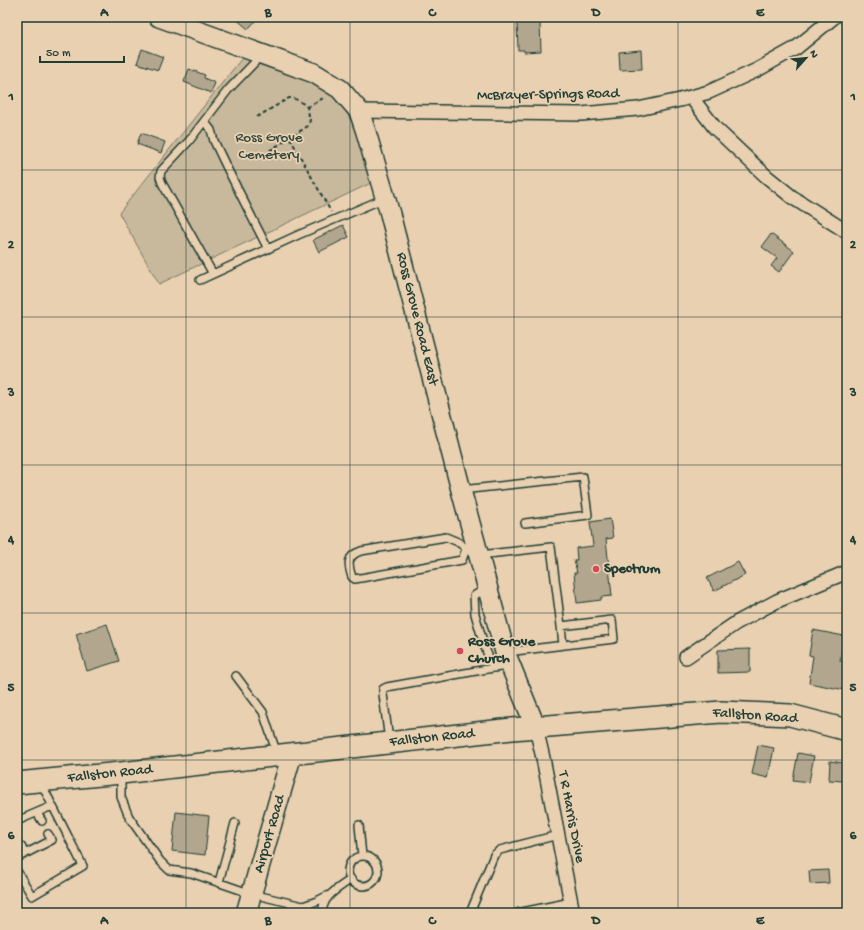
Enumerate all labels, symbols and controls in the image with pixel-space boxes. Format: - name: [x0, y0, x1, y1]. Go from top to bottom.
- text: A: [99, 6, 109, 21]
- text: B: [264, 6, 273, 21]
- text: C: [427, 6, 437, 21]
- text: D: [591, 6, 601, 21]
- text: E: [756, 6, 765, 21]
- scale bar: [40, 38, 124, 64]
- north arrow: [786, 38, 826, 78]
- text: 50 m: [46, 47, 71, 61]
- text: N: [806, 48, 820, 60]
- street label: McBrayer-Springs Road: [477, 85, 621, 105]
- text: 1: [7, 90, 14, 105]
- text: 1: [849, 90, 856, 105]
- park label: Ross Grove Cemetery: [235, 129, 303, 164]
- text: 2: [8, 238, 15, 253]
- text: 2: [850, 238, 857, 253]
- street label: Ross Grove Road East: [392, 251, 443, 389]
- text: 3: [7, 386, 15, 401]
- text: 3: [849, 386, 857, 401]
- text: 4: [7, 533, 15, 548]
- text: 4: [849, 533, 857, 548]
- place label: Spectrum: [604, 560, 661, 578]
- marker: Spectrum: [591, 564, 601, 574]
- place label: Ross Grove Church: [467, 633, 536, 668]
- marker: Ross Grove Church: [455, 646, 465, 656]
- text: 5: [8, 681, 15, 696]
- text: 5: [850, 681, 857, 696]
- street label: Fallston Road: [711, 704, 799, 728]
- street label: Fallston Road: [388, 724, 477, 752]
- street label: Fallston Road: [66, 760, 155, 788]
- street label: T R Harris Drive: [553, 769, 589, 865]
- street label: Airport Road: [250, 792, 290, 875]
- text: 6: [8, 829, 15, 844]
- text: 6: [850, 829, 857, 844]
- text: A: [99, 914, 109, 929]
- text: B: [264, 914, 273, 929]
- text: C: [427, 914, 437, 929]
- text: D: [591, 914, 601, 929]
- text: E: [756, 914, 765, 929]

